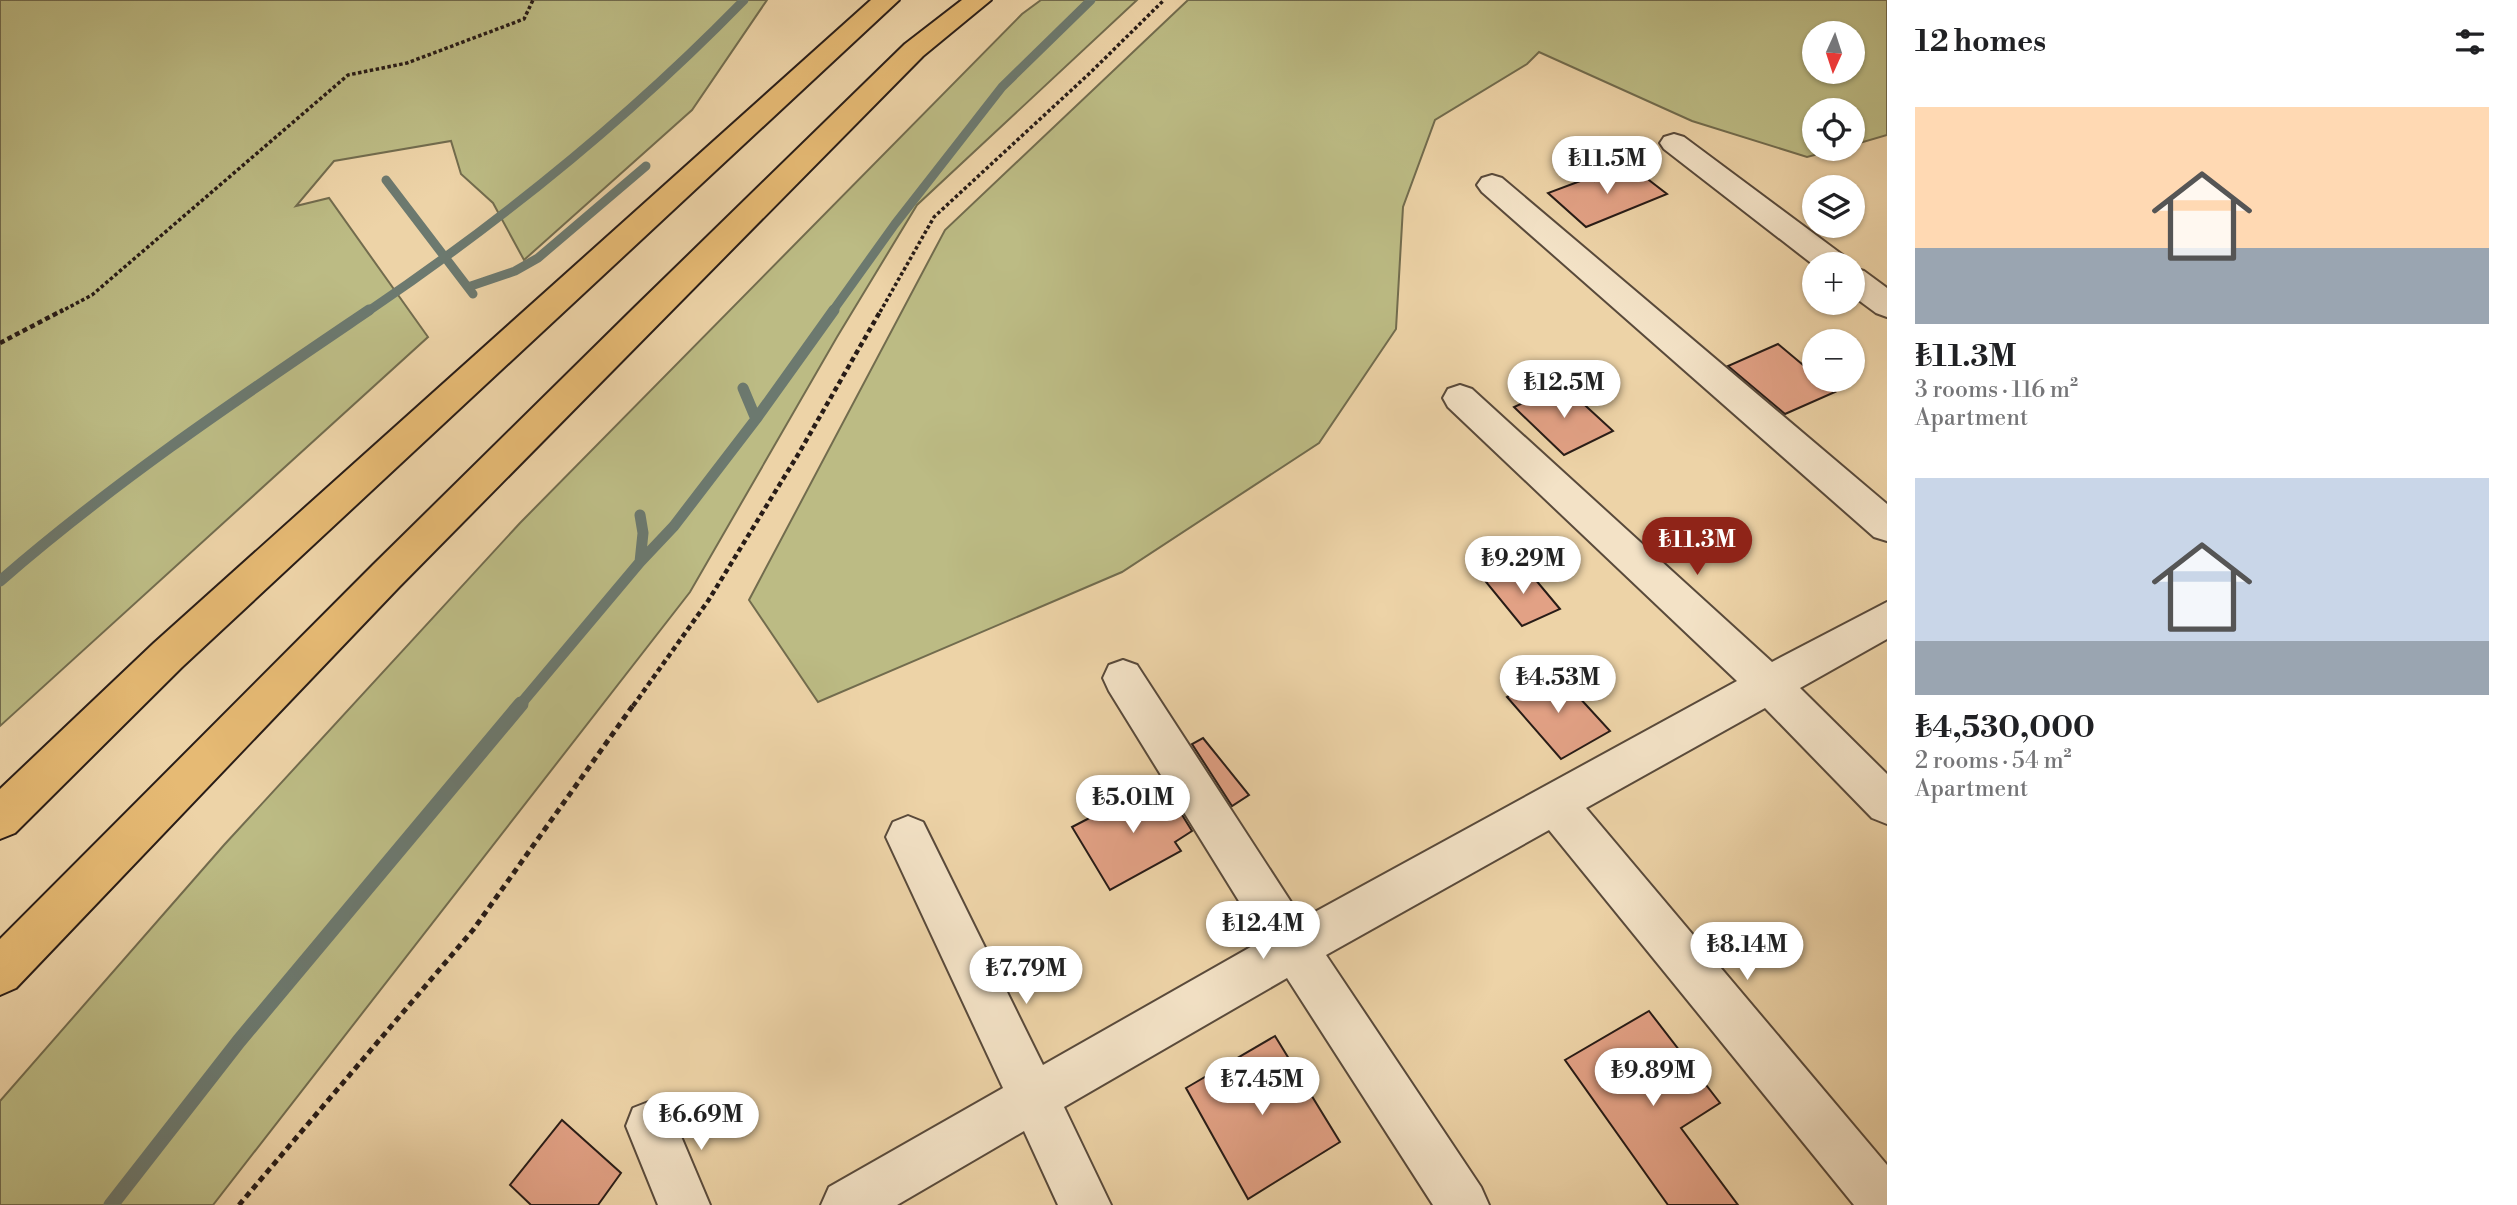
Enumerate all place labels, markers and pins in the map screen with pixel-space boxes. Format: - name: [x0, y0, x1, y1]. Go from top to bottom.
- pin: ₺11.5M: [1550, 136, 1664, 196]
- pin: ₺12.5M: [1507, 360, 1621, 420]
- pin: ₺11.3M: [1640, 518, 1754, 577]
- pin: ₺9.29M: [1466, 536, 1580, 596]
- pin: ₺4.53M: [1501, 656, 1615, 715]
- pin: ₺5.01M: [1076, 776, 1190, 835]
- pin: ₺12.4M: [1206, 902, 1320, 961]
- pin: ₺8.14M: [1690, 922, 1804, 982]
- pin: ₺7.79M: [969, 946, 1083, 1006]
- pin: ₺9.89M: [1596, 1048, 1710, 1108]
- pin: ₺7.45M: [1205, 1058, 1319, 1117]
- pin: ₺6.69M: [644, 1092, 758, 1152]

